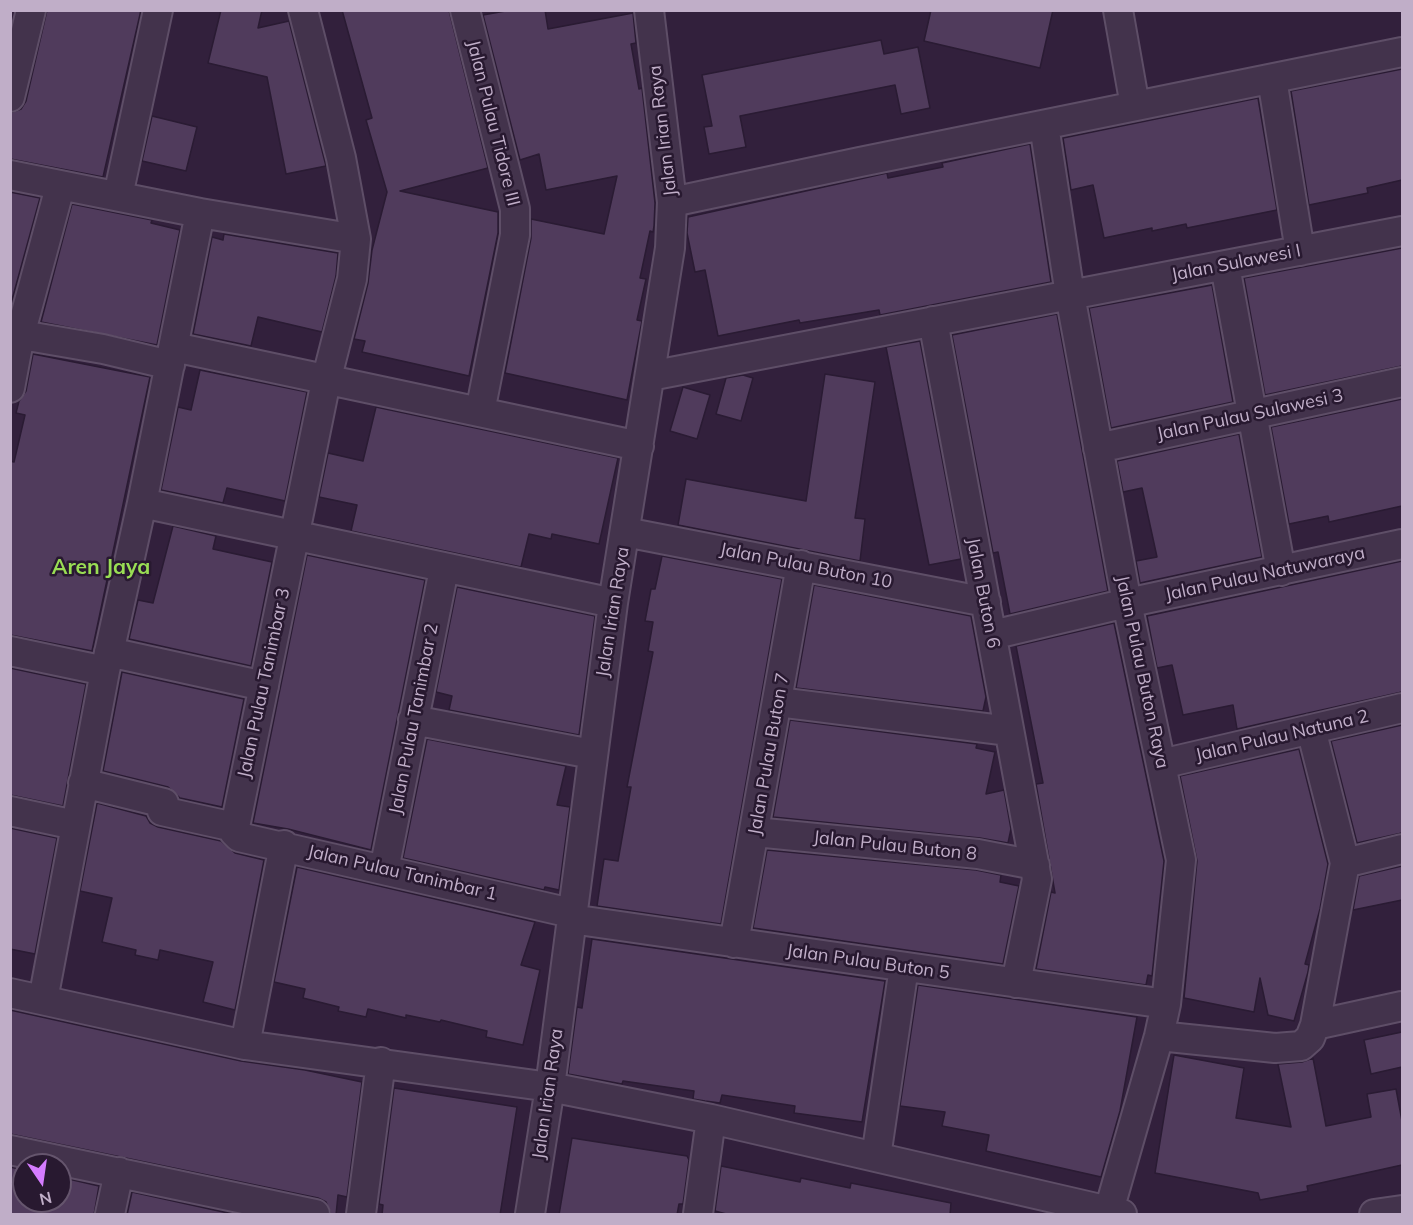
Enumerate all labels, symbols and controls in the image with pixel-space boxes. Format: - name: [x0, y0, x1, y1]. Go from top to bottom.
- street label: Jalan Pulau Tidore III: [462, 38, 524, 208]
- street label: Jalan Irian Raya: [644, 64, 682, 198]
- street label: Jalan Sulawesi I: [1169, 240, 1303, 286]
- street label: Jalan Pulau Sulawesi 3: [1155, 385, 1345, 445]
- street label: Jalan Buton 6: [962, 536, 1004, 650]
- street label: Jalan Pulau Buton 10: [718, 539, 894, 593]
- street label: Jalan Pulau Natuwaraya: [1163, 542, 1367, 606]
- street label: Jalan Irian Raya: [592, 545, 634, 679]
- district label: Aren Jaya: [52, 555, 150, 581]
- street label: Jalan Pulau Buton Raya: [1111, 573, 1173, 771]
- street label: Jalan Pulau Tanimbar 3: [233, 586, 295, 780]
- street label: Jalan Pulau Tanimbar 2: [385, 622, 443, 816]
- street label: Jalan Pulau Buton 7: [744, 671, 794, 837]
- street label: Jalan Pulau Natuna 2: [1193, 706, 1371, 766]
- street label: Jalan Pulau Buton 8: [812, 827, 978, 865]
- street label: Jalan Pulau Tanimbar 1: [305, 841, 499, 905]
- street label: Jalan Pulau Buton 5: [785, 940, 951, 984]
- street label: Jalan Irian Raya: [528, 1027, 568, 1161]
- north arrow: [12, 1153, 72, 1213]
- text: N: [37, 1187, 54, 1210]

